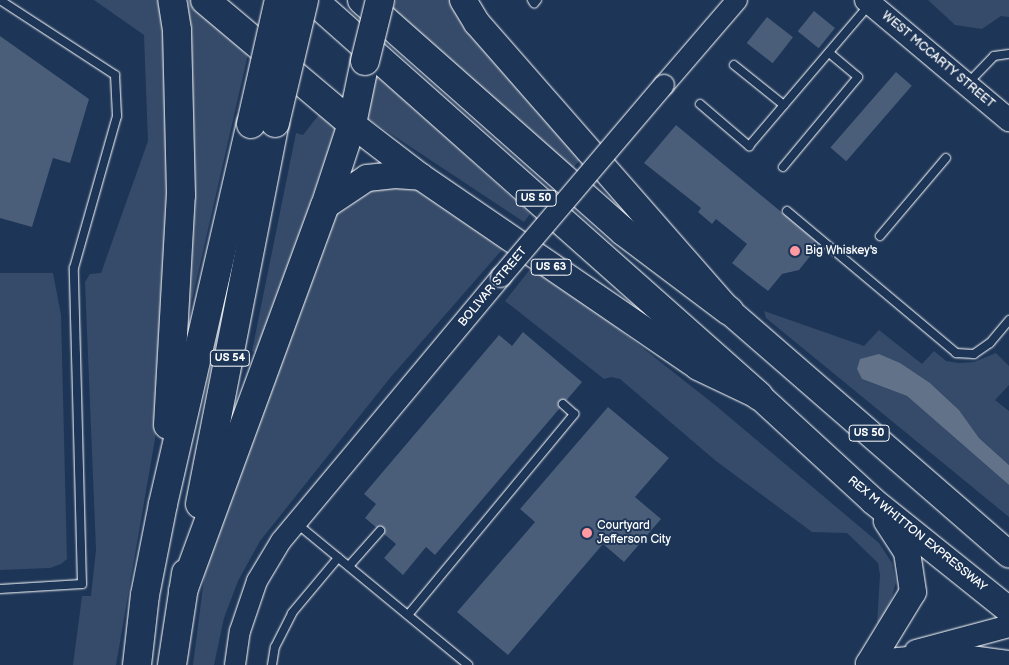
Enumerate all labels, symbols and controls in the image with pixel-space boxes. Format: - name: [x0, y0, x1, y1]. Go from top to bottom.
- street label: WEST MCCARTY STREET: [879, 9, 997, 111]
- road number: US 50: [515, 190, 557, 207]
- street label: BOLIVAR STREET: [456, 244, 530, 330]
- place label: Big Whiskey's: [805, 244, 878, 258]
- marker: Big Whiskey's: [789, 245, 801, 257]
- road number: US 63: [530, 258, 572, 276]
- road number: US 54: [209, 349, 251, 366]
- road number: US 50: [848, 424, 890, 442]
- street label: REX M WHITTON EXPRESSWAY: [844, 473, 990, 595]
- place label: Courtyard Jefferson City: [597, 519, 671, 547]
- marker: Courtyard Jefferson City: [581, 527, 593, 539]

